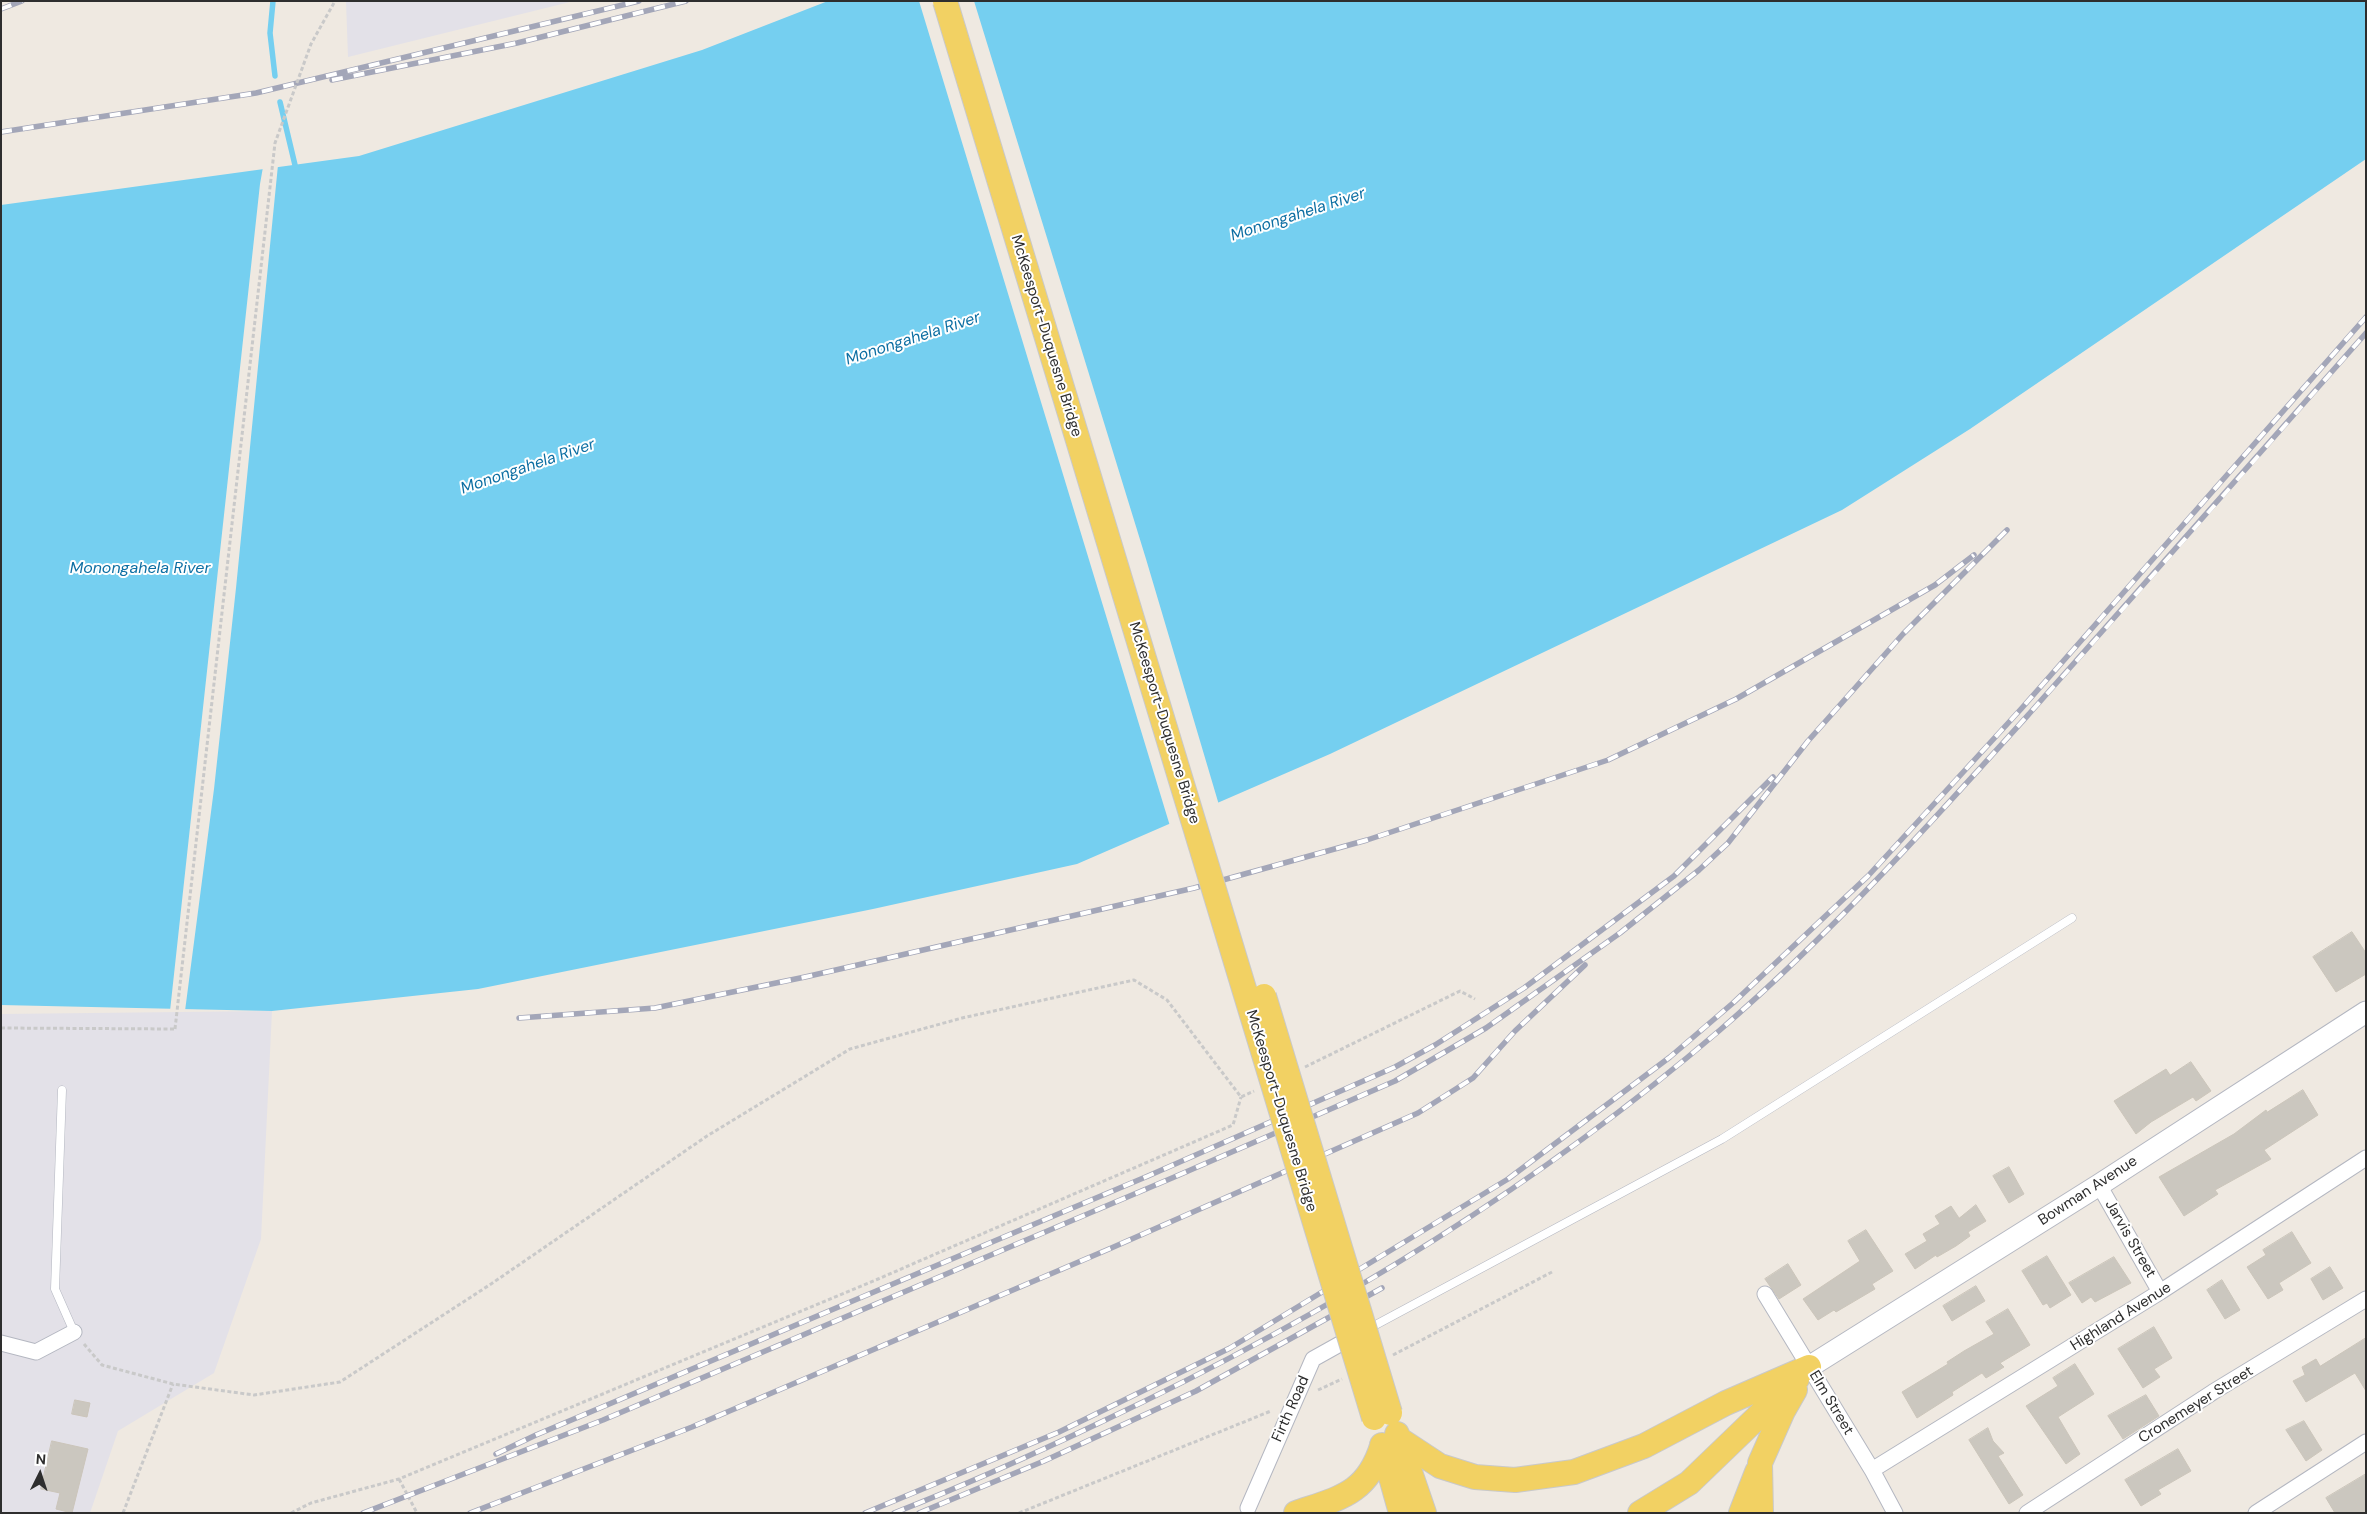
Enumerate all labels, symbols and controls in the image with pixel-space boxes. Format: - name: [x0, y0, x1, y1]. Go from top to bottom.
- water label: Monongahela River: [1228, 184, 1368, 246]
- street label: McKeesport-Duquesne Bridge: [1007, 233, 1085, 439]
- water label: Monongahela River: [843, 308, 983, 370]
- water label: Monongahela River: [458, 435, 598, 499]
- water label: Monongahela River: [70, 559, 210, 579]
- street label: McKeesport-Duquesne Bridge: [1125, 620, 1203, 826]
- street label: McKeesport-Duquesne Bridge: [1242, 1008, 1320, 1214]
- street label: Bowman Avenue: [2035, 1152, 2141, 1230]
- street label: Jarvis Street: [2101, 1197, 2159, 1281]
- street label: Highland Avenue: [2067, 1279, 2175, 1355]
- street label: Cronemeyer Street: [2135, 1362, 2257, 1448]
- street label: Elm Street: [1805, 1368, 1857, 1438]
- street label: Firth Road: [1268, 1373, 1314, 1445]
- north arrow: [15, 1449, 65, 1499]
- text: N: [35, 1450, 47, 1468]

